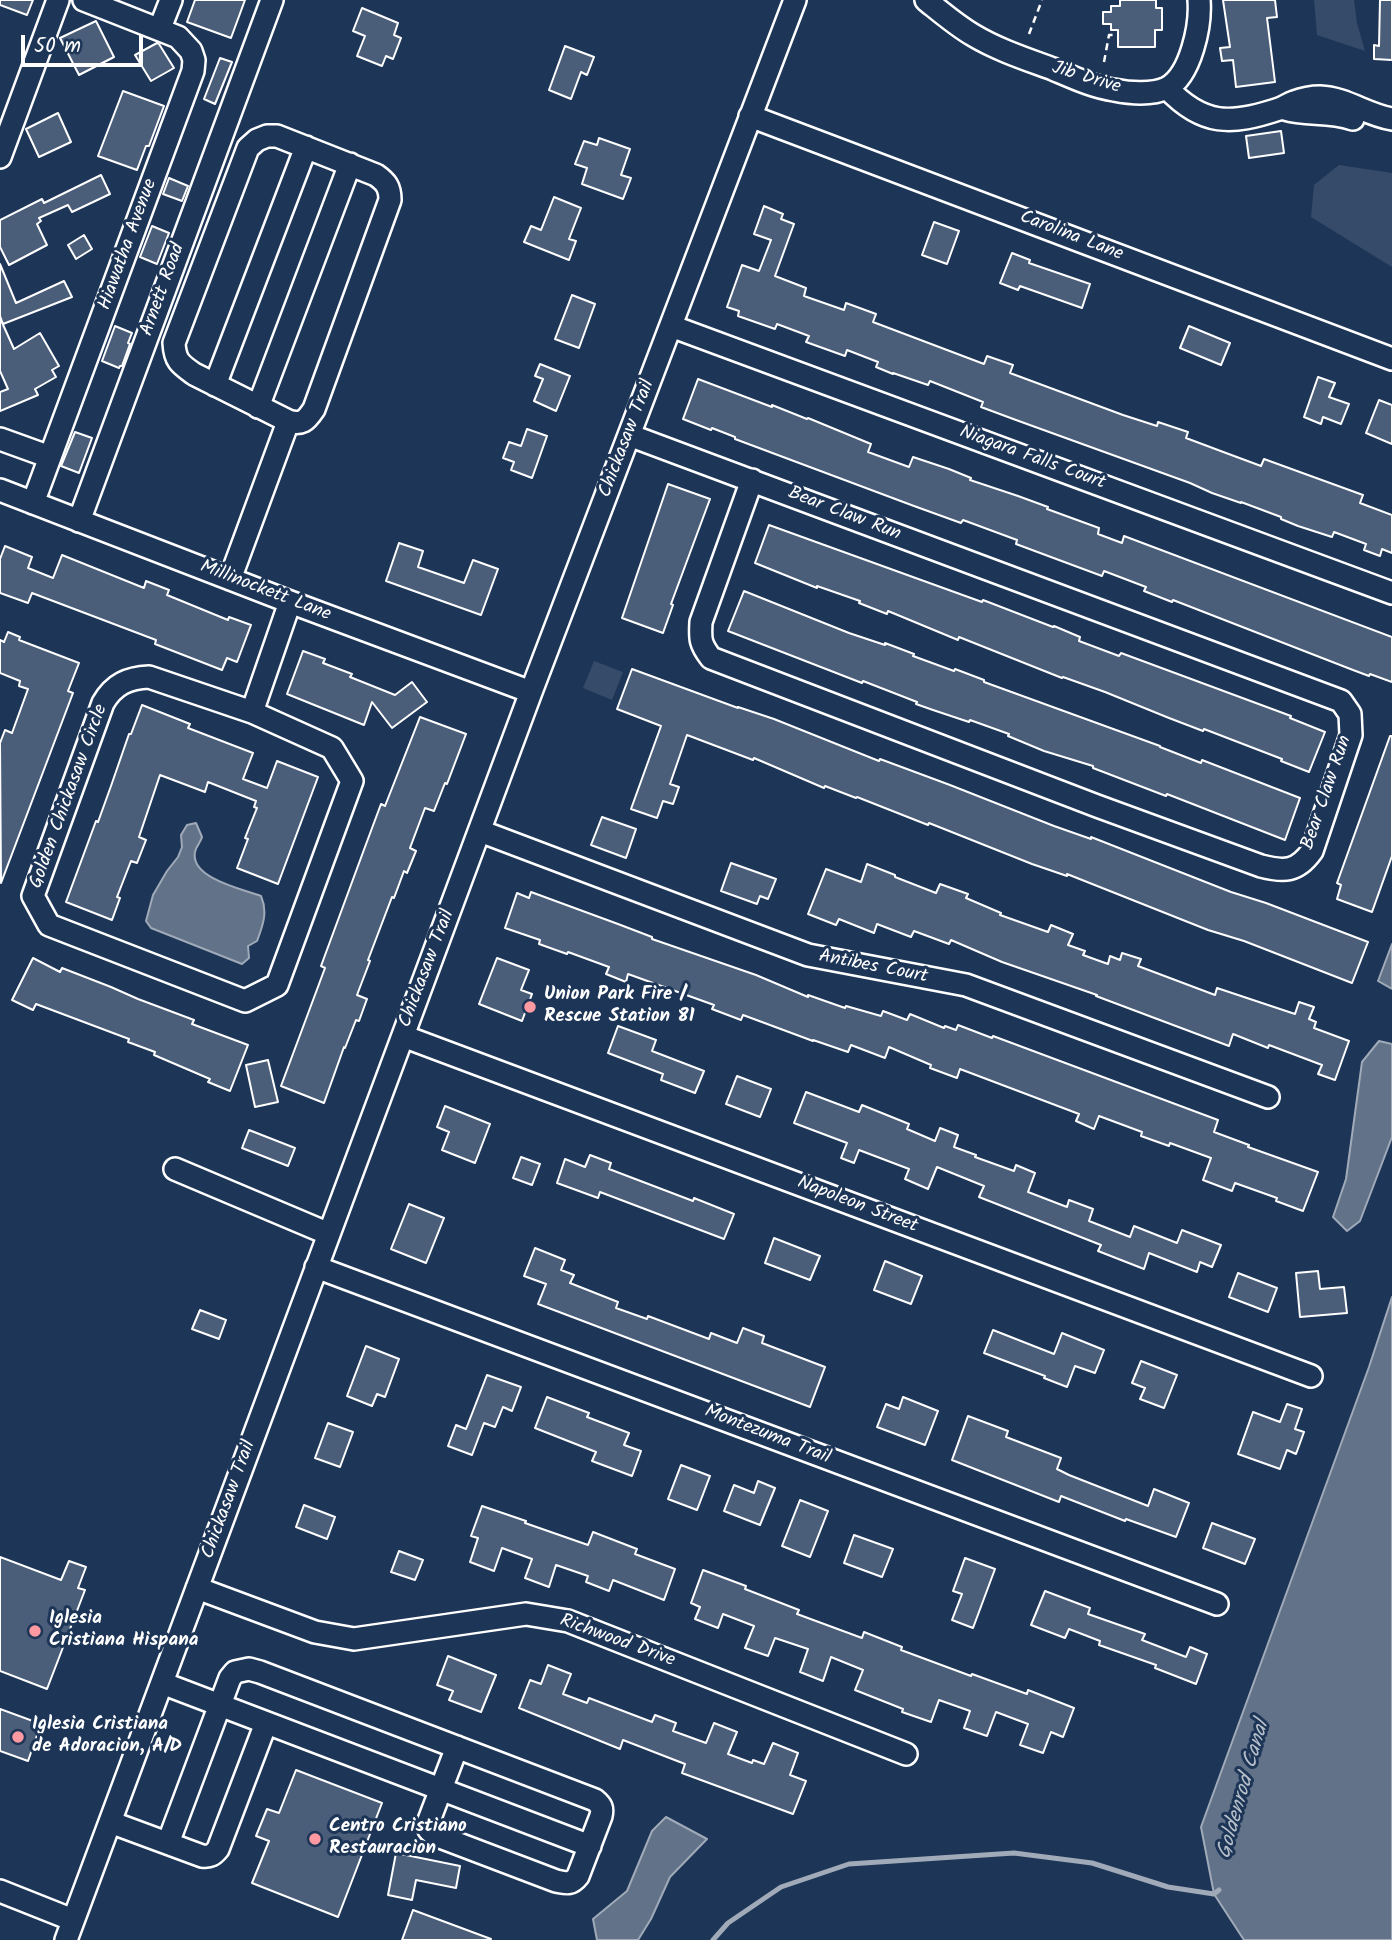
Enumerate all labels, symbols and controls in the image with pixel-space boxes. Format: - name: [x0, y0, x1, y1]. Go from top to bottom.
- scale bar: [24, 21, 147, 65]
- text: 50 m: [34, 30, 81, 63]
- street label: Jib Drive: [1049, 58, 1123, 100]
- street label: Hiawatha Avenue: [95, 176, 163, 314]
- street label: Carolina Lane: [1016, 207, 1126, 267]
- street label: Arnett Road: [137, 241, 191, 339]
- street label: Chickasaw Trail: [595, 377, 661, 501]
- street label: Niagara Falls Court: [956, 422, 1108, 496]
- street label: Bear Claw Run: [784, 483, 904, 547]
- street label: Millinockett Lane: [196, 557, 334, 627]
- street label: Golden Chickasaw Circle: [26, 702, 114, 892]
- street label: Bear Claw Run: [1298, 733, 1358, 853]
- street label: Chickasaw Trail: [395, 907, 461, 1031]
- street label: Antibes Court: [817, 946, 929, 990]
- place label: Union Park Fire / Rescue Station 81: [544, 985, 694, 1029]
- marker: Union Park Fire / Rescue Station 81: [522, 999, 538, 1015]
- street label: Napoleon Street: [794, 1173, 920, 1239]
- street label: Montezuma Trail: [701, 1401, 833, 1471]
- street label: Chickasaw Trail: [198, 1438, 262, 1562]
- place label: Iglesia Cristiana Hispana: [49, 1609, 198, 1653]
- street label: Richwood Drive: [556, 1611, 678, 1673]
- marker: Iglesia Cristiana Hispana: [27, 1623, 43, 1639]
- place label: Iglesia Cristiana de Adoracion, A/D: [32, 1715, 182, 1759]
- water label: Goldenrod Canal: [1213, 1718, 1277, 1862]
- marker: Iglesia Cristiana de Adoracion, A/D: [10, 1729, 26, 1745]
- place label: Centro Cristiano Restauracion: [329, 1817, 467, 1861]
- marker: Centro Cristiano Restauracion: [307, 1831, 323, 1847]

